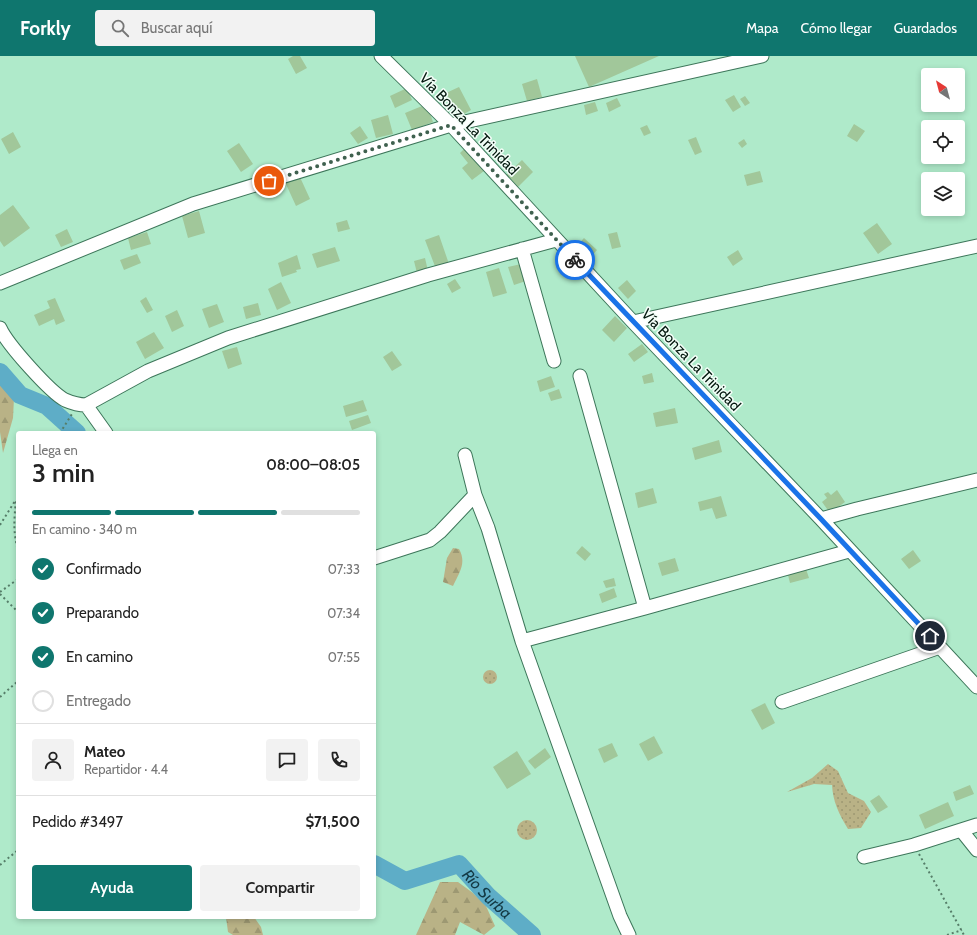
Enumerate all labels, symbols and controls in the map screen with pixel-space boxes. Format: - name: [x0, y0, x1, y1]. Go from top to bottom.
- search box: [95, 10, 375, 46]
- text: Forkly: [20, 17, 71, 40]
- icon: search: [109, 17, 131, 39]
- text: Buscar aquí: [141, 19, 212, 37]
- text: Mapa: [746, 19, 779, 37]
- text: Cómo llegar: [801, 19, 872, 37]
- text: Guardados: [894, 19, 957, 37]
- north arrow: [921, 68, 965, 112]
- map controls: [921, 68, 965, 216]
- street label: Vía Bonza La Trinidad: [416, 69, 522, 179]
- button: locate: [921, 120, 965, 164]
- pin: [252, 164, 286, 198]
- icon: bag: [258, 170, 280, 192]
- button: layers: [921, 172, 965, 216]
- courier: [555, 240, 595, 280]
- icon: bike: [564, 249, 586, 271]
- street label: Vía Bonza La Trinidad: [638, 305, 744, 415]
- text: Llega en: [32, 442, 78, 458]
- text: 08:00–08:05: [266, 456, 360, 474]
- text: 3 min: [32, 457, 95, 489]
- text: En camino · 340 m: [32, 521, 137, 537]
- icon: check: [32, 558, 54, 580]
- text: Confirmado: [66, 560, 141, 578]
- text: 07:33: [328, 561, 360, 577]
- icon: check: [32, 602, 54, 624]
- text: Preparando: [66, 604, 139, 622]
- text: 07:34: [327, 605, 360, 621]
- pin: [913, 619, 947, 653]
- icon: home: [919, 625, 941, 647]
- icon: check: [32, 646, 54, 668]
- text: En camino: [66, 648, 133, 666]
- text: 07:55: [328, 649, 360, 665]
- text: Entregado: [66, 692, 131, 710]
- button: person: [32, 739, 74, 781]
- button: chat: [266, 739, 308, 781]
- button: phone: [318, 739, 360, 781]
- text: Mateo: [84, 743, 125, 761]
- text: Repartidor · 4.4: [84, 761, 168, 777]
- text: Pedido #3497: [32, 813, 123, 831]
- text: $71,500: [305, 813, 360, 831]
- button: Ayuda: [32, 865, 192, 911]
- button: Compartir: [200, 865, 360, 911]
- water label: Río Surba: [459, 865, 516, 922]

